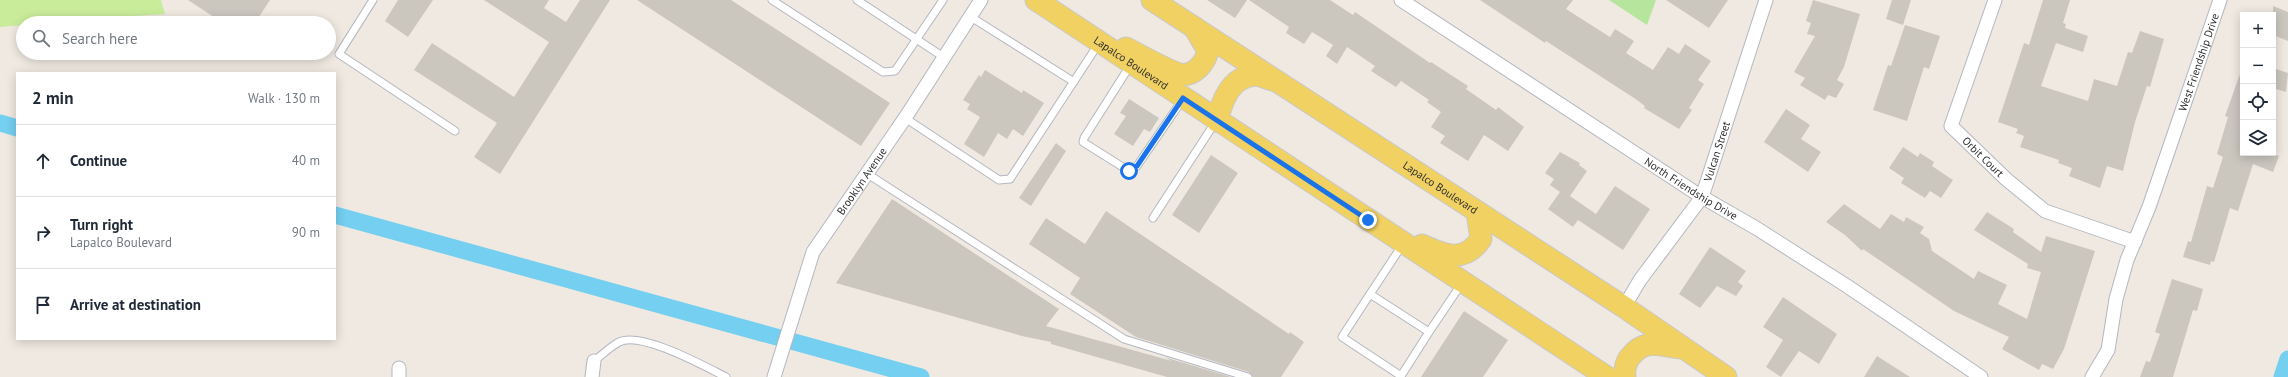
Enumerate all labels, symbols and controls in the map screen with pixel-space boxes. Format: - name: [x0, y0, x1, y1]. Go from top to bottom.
- street label: West Friendship Drive: [2175, 11, 2222, 113]
- map controls: [2240, 12, 2276, 156]
- button: +: [2240, 12, 2276, 48]
- search box: [16, 16, 336, 60]
- icon: search: [30, 27, 52, 49]
- text: Search here: [62, 29, 138, 48]
- street label: Lapalco Boulevard: [1091, 33, 1171, 93]
- button: −: [2240, 48, 2276, 84]
- button: locate: [2240, 84, 2276, 120]
- text: 2 min: [32, 87, 73, 109]
- text: Walk · 130 m: [248, 90, 320, 107]
- street label: Vulcan Street: [1700, 119, 1733, 184]
- button: layers: [2240, 120, 2276, 156]
- street label: Orbit Court: [1959, 134, 2007, 180]
- street label: Brooklyn Avenue: [834, 144, 890, 217]
- icon: ahead: [32, 150, 54, 172]
- text: Continue: [70, 151, 127, 170]
- text: 40 m: [292, 152, 320, 169]
- street label: North Friendship Drive: [1642, 154, 1740, 223]
- street label: Lapalco Boulevard: [1400, 158, 1480, 217]
- route start: [1120, 162, 1138, 180]
- route end: [1359, 211, 1377, 229]
- text: Turn right: [70, 215, 133, 234]
- icon: right: [32, 222, 54, 244]
- text: 90 m: [292, 224, 320, 241]
- text: Lapalco Boulevard: [70, 234, 172, 251]
- icon: arrive: [32, 294, 54, 316]
- text: Arrive at destination: [70, 295, 201, 314]

